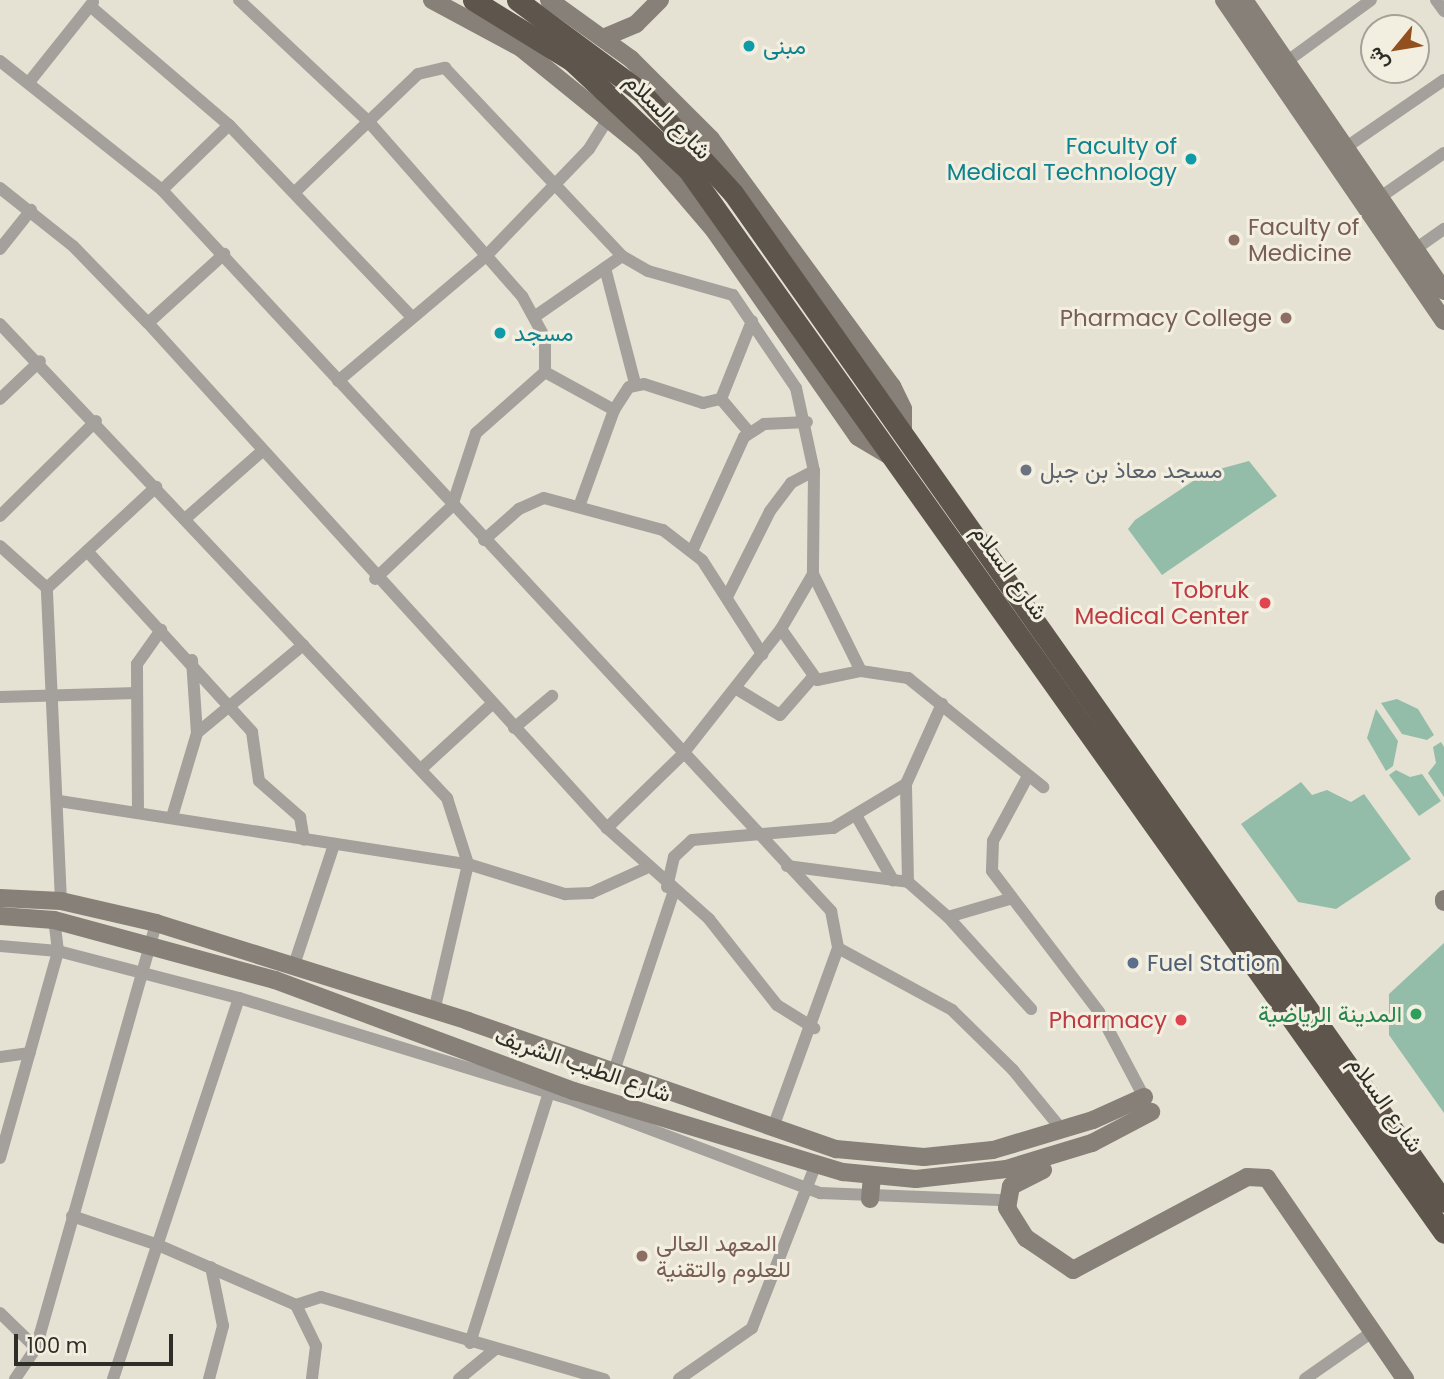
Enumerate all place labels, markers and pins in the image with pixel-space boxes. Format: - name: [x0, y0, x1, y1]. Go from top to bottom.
- place label: مبنى: [763, 32, 806, 60]
- marker: مبنى: [741, 38, 757, 54]
- place label: Faculty of Medical Technology: [947, 132, 1177, 186]
- marker: Faculty of Medical Technology: [1183, 151, 1199, 167]
- place label: Faculty of Medicine: [1248, 213, 1359, 267]
- marker: Faculty of Medicine: [1226, 232, 1242, 248]
- place label: Pharmacy College: [1060, 304, 1272, 332]
- marker: Pharmacy College: [1278, 310, 1294, 326]
- place label: مسجد: [514, 319, 574, 347]
- marker: مسجد: [492, 325, 508, 341]
- place label: مسجد معاذ بن جبل: [1040, 456, 1223, 484]
- marker: مسجد معاذ بن جبل: [1018, 462, 1034, 478]
- place label: Tobruk Medical Center: [1074, 576, 1249, 630]
- marker: Tobruk Medical Center: [1255, 593, 1275, 613]
- place label: Fuel Station: [1147, 949, 1280, 977]
- marker: Fuel Station: [1125, 955, 1141, 971]
- place label: المدينة الرياضية: [1258, 1000, 1402, 1028]
- place label: Pharmacy: [1049, 1006, 1167, 1034]
- marker: المدينة الرياضية: [1408, 1006, 1424, 1022]
- marker: Pharmacy: [1173, 1012, 1189, 1028]
- place label: المعهد العالي للعلوم والتقنية: [656, 1229, 791, 1283]
- marker: المعهد العالي للعلوم والتقنية: [634, 1248, 650, 1264]

